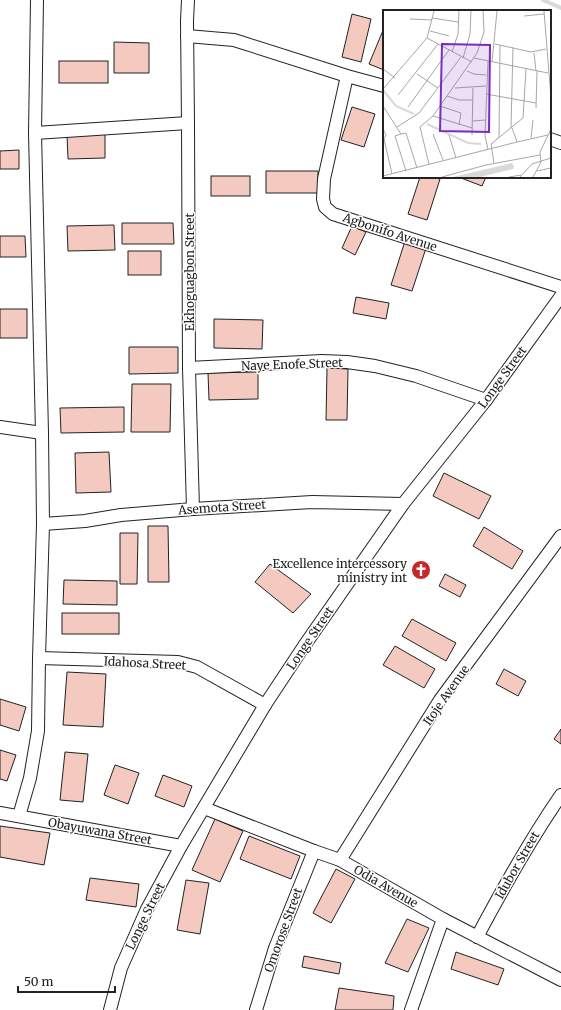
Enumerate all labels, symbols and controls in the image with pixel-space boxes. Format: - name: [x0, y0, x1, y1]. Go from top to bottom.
- inset map: [383, 10, 551, 178]
- street label: Agbonifo Avenue: [340, 209, 439, 254]
- street label: Ekhoguagbon Street: [182, 213, 197, 331]
- street label: Longe Street: [474, 343, 530, 411]
- street label: Naye Enofe Street: [241, 355, 343, 373]
- street label: Asemota Street: [177, 496, 267, 518]
- place label: Excellence intercessory ministry int: [272, 556, 407, 585]
- church icon: Excellence intercessory ministry int: [410, 559, 432, 581]
- street label: Longe Street: [283, 603, 337, 672]
- street label: Idahosa Street: [103, 653, 187, 673]
- street label: Itoje Avenue: [420, 662, 472, 728]
- street label: Obayuwana Street: [47, 815, 153, 848]
- street label: Idubor Street: [492, 828, 543, 902]
- street label: Odia Avenue: [351, 862, 421, 910]
- street label: Longe Street: [122, 880, 168, 952]
- street label: Omorose Street: [261, 885, 305, 974]
- scale bar: [18, 968, 115, 994]
- text: 50 m: [24, 974, 53, 989]

